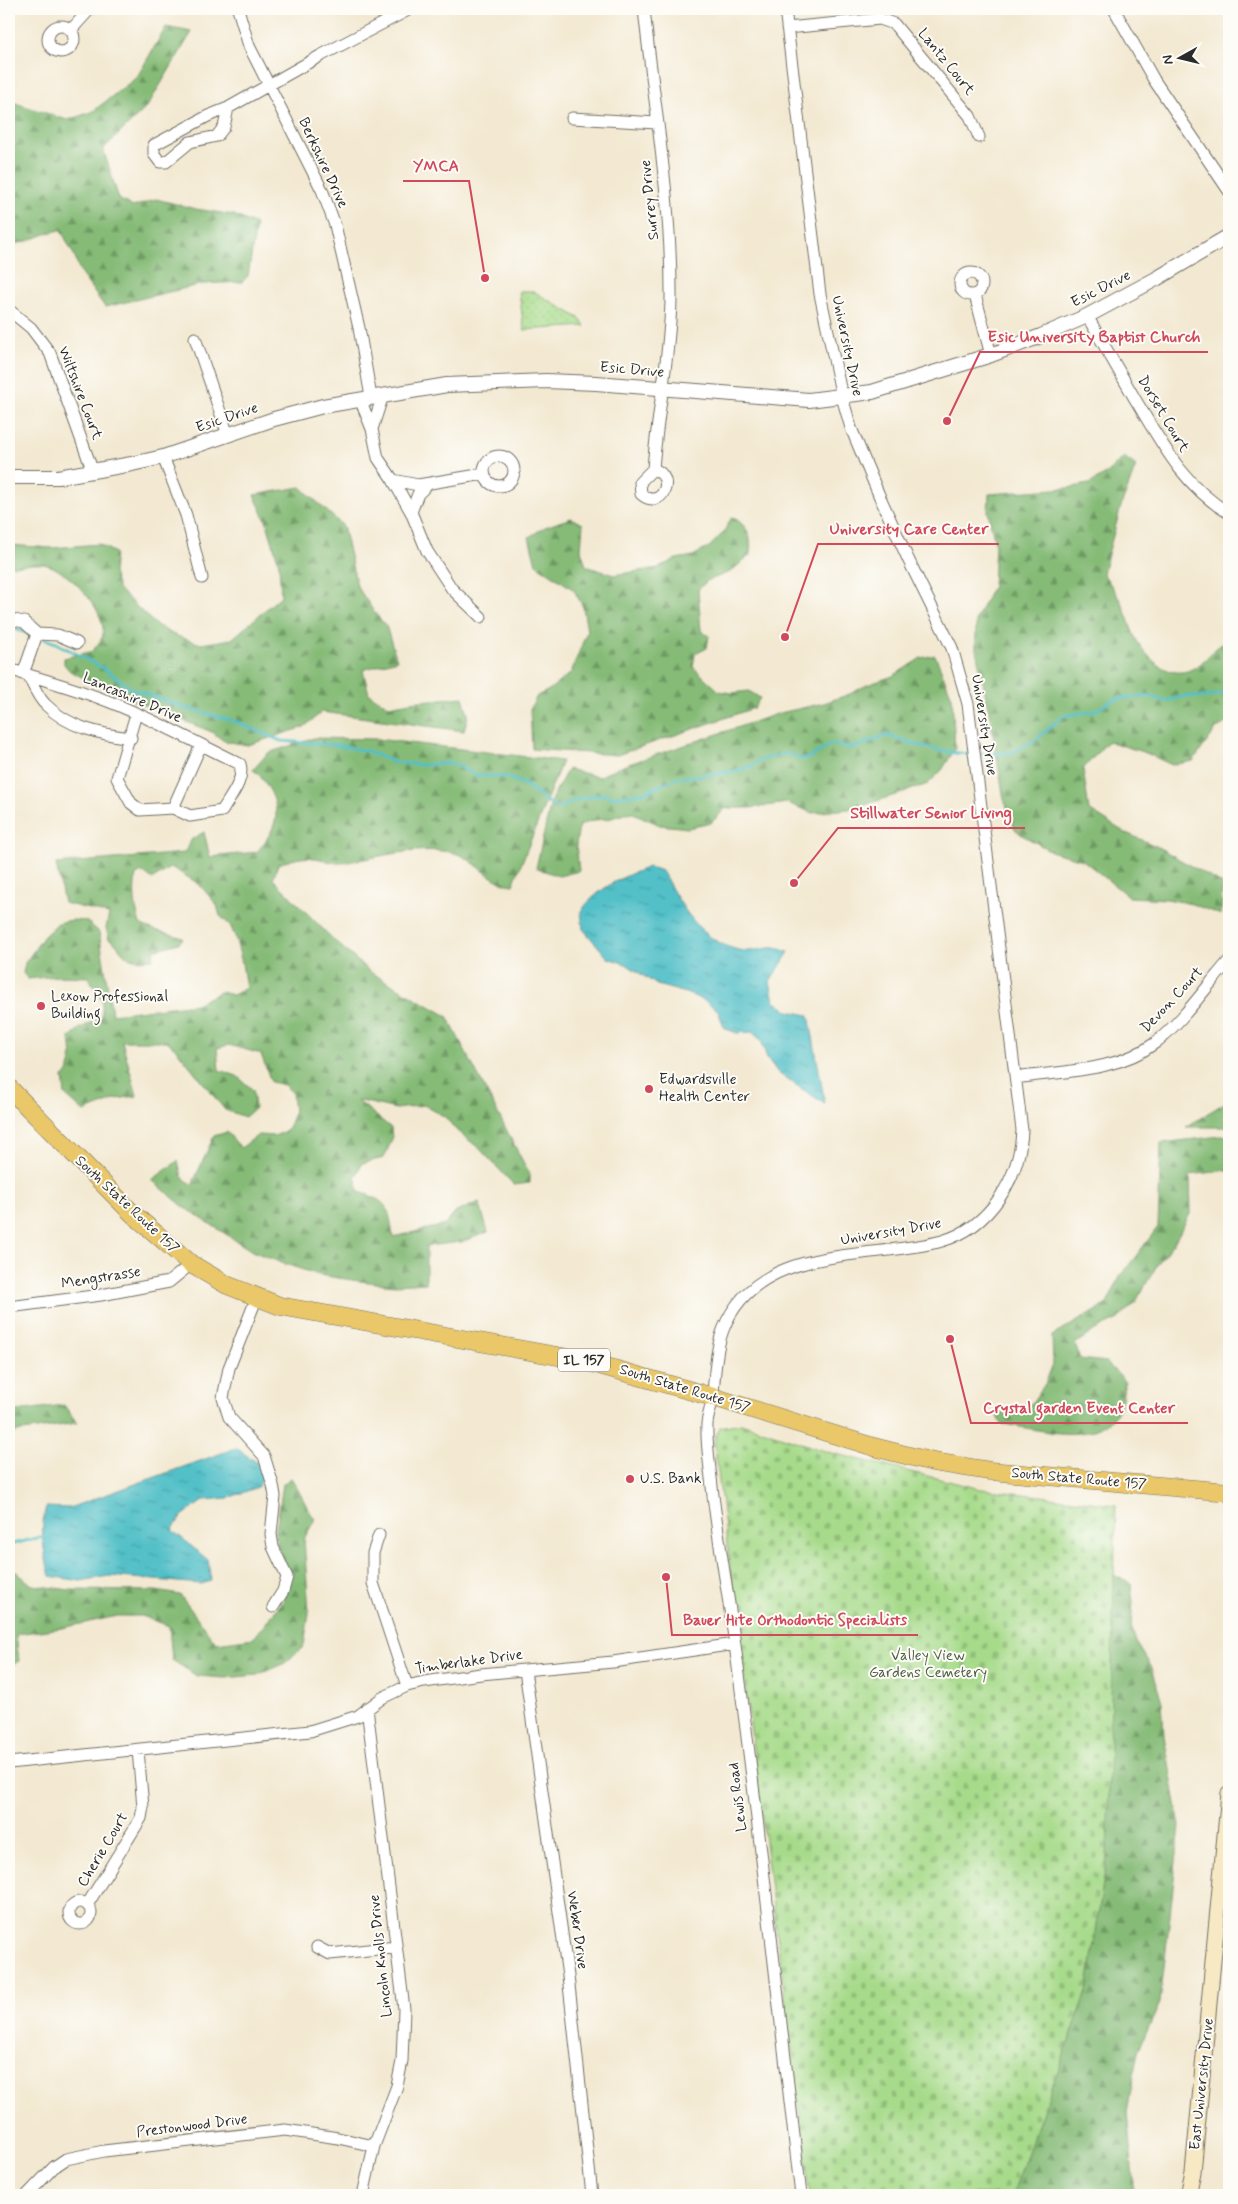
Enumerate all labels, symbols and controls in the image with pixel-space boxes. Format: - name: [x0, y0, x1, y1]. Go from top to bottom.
- street label: Lantz Court: [913, 24, 979, 100]
- north arrow: [1156, 32, 1206, 82]
- text: N: [1159, 54, 1178, 66]
- street label: Berkshire Drive: [293, 114, 353, 212]
- callout: YMCA: [403, 150, 469, 181]
- text: YMCA: [413, 156, 459, 177]
- street label: Surrey Drive: [636, 159, 664, 241]
- street label: Esic Drive: [1068, 265, 1134, 313]
- street label: University Drive: [827, 294, 867, 398]
- callout: Esic University Baptist Church: [980, 321, 1208, 352]
- text: Esic University Baptist Church: [988, 327, 1201, 348]
- street label: Wiltshire Court: [53, 343, 107, 443]
- street label: Esic Drive: [599, 357, 665, 383]
- street label: Dorset Court: [1132, 372, 1194, 456]
- street label: Esic Drive: [193, 398, 261, 438]
- callout: University Care Center: [818, 513, 999, 544]
- text: University Care Center: [830, 519, 989, 540]
- street label: Lancashire Drive: [79, 668, 185, 728]
- street label: University Drive: [966, 673, 1002, 777]
- callout: Stillwater Senior Living: [838, 797, 1025, 828]
- text: Stillwater Senior Living: [850, 803, 1012, 826]
- street label: Devon Court: [1136, 963, 1208, 1037]
- place label: Lexow Professional Building: [51, 987, 168, 1025]
- marker: Lexow Professional Building: [35, 1000, 47, 1012]
- place label: Edwardsville Health Center: [659, 1070, 750, 1107]
- marker: Edwardsville Health Center: [643, 1083, 655, 1095]
- street label: South State Route 157: [70, 1151, 184, 1259]
- street label: University Drive: [839, 1213, 943, 1251]
- street label: Mengstrasse: [60, 1262, 142, 1295]
- road number: IL 157: [558, 1348, 610, 1372]
- street label: South State Route 157: [617, 1360, 753, 1418]
- callout: Crystal garden Event Center: [971, 1392, 1188, 1423]
- text: Crystal garden Event Center: [983, 1398, 1175, 1421]
- street label: South State Route 157: [1010, 1463, 1148, 1495]
- place label: U.S. Bank: [640, 1469, 701, 1489]
- marker: U.S. Bank: [624, 1473, 636, 1485]
- callout: Bauer Hite Orthodontic Specialists: [672, 1604, 918, 1635]
- text: Bauer Hite Orthodontic Specialists: [683, 1610, 908, 1631]
- street label: Timberlake Drive: [414, 1645, 524, 1679]
- park label: Valley View Gardens Cemetery: [869, 1646, 987, 1683]
- street label: Lewis Road: [724, 1761, 752, 1833]
- street label: Cherie Court: [73, 1809, 133, 1891]
- street label: Weber Drive: [562, 1889, 592, 1971]
- street label: Lincoln Knolls Drive: [365, 1893, 397, 2018]
- street label: East University Drive: [1185, 2017, 1219, 2151]
- street label: Prestonwood Drive: [135, 2109, 249, 2143]

